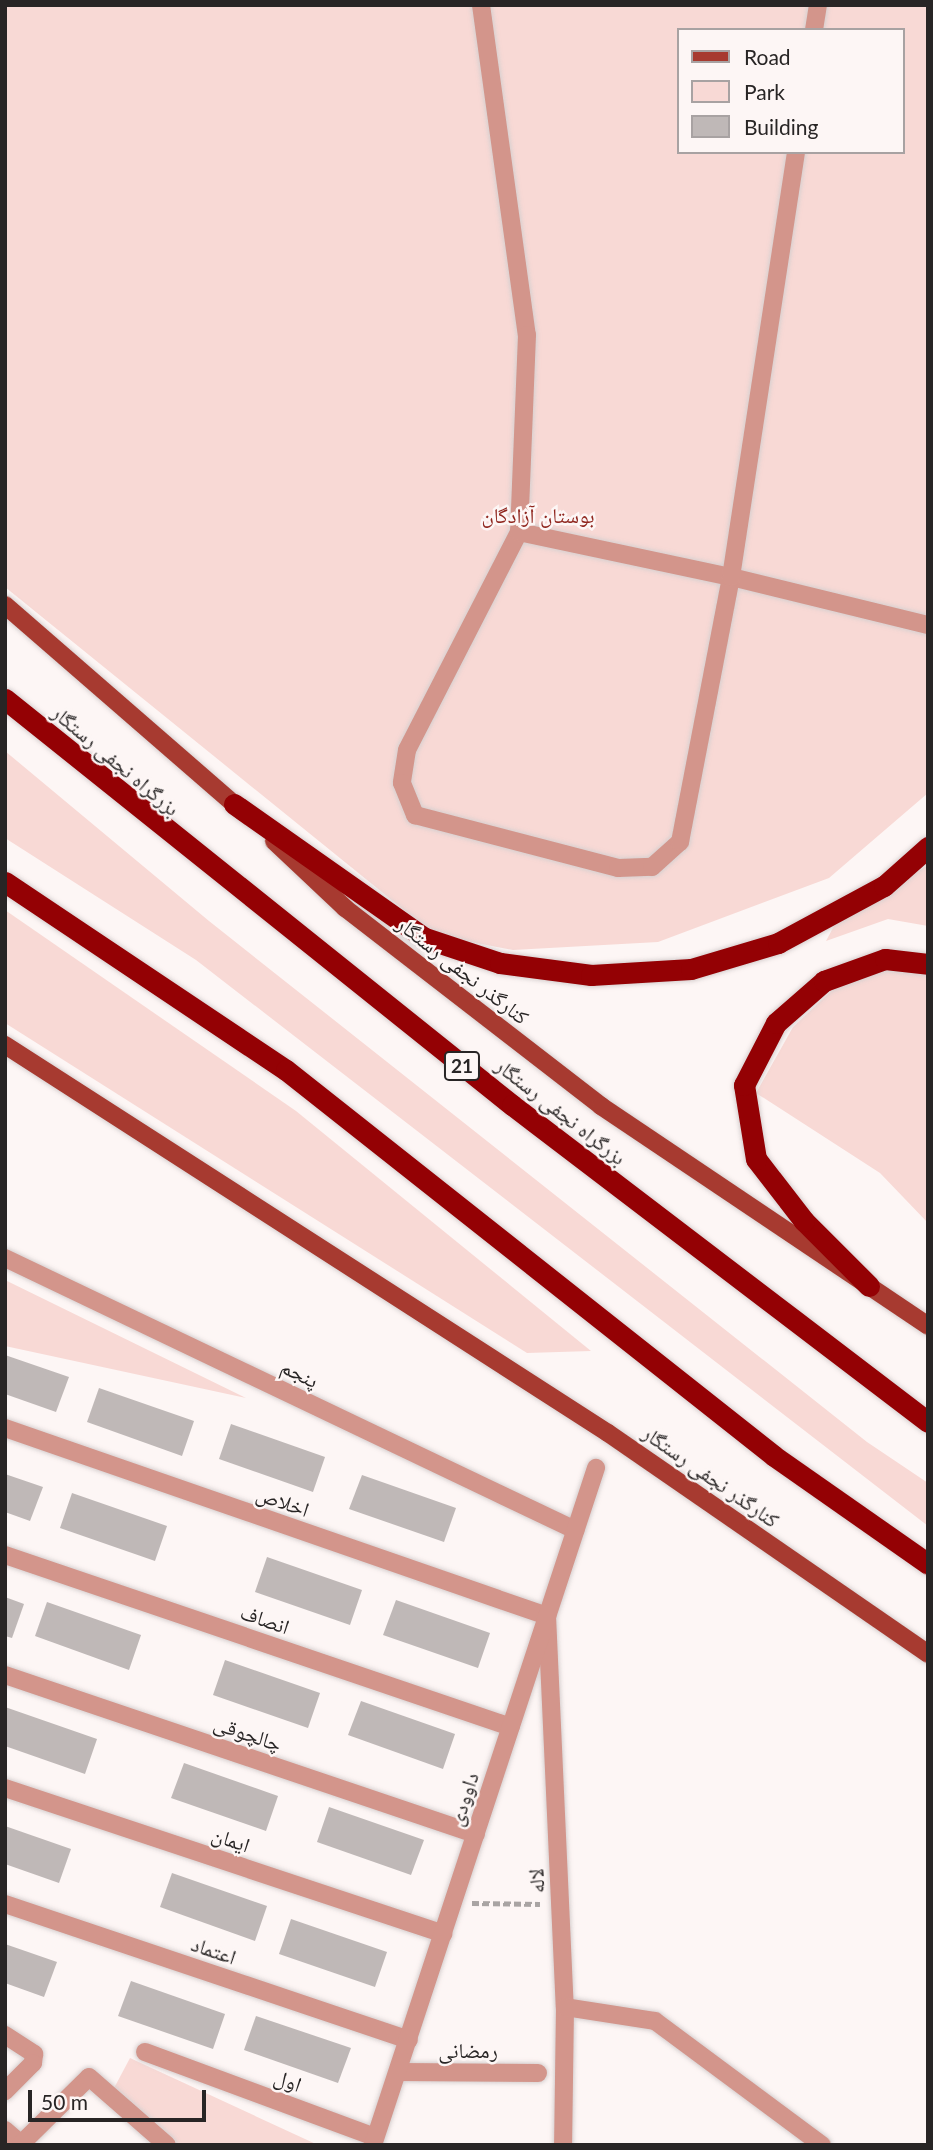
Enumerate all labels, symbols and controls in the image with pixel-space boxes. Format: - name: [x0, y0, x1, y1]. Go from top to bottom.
- legend: [678, 28, 905, 154]
- text: Road: [744, 44, 791, 69]
- text: Park: [744, 79, 785, 104]
- text: Building: [744, 114, 819, 139]
- park label: بوستان آزادگان: [481, 502, 595, 528]
- street label: بزرگراه نجفی رستگار: [47, 699, 185, 821]
- street label: کنارگذر نجفی رستگار: [392, 911, 534, 1029]
- road number: 21: [443, 1050, 481, 1082]
- street label: بزرگراه نجفی رستگار: [491, 1052, 631, 1170]
- street label: پنجم: [277, 1353, 323, 1393]
- street label: کنارگذر نجفی رستگار: [638, 1420, 784, 1532]
- street label: اخلاص: [253, 1480, 313, 1522]
- street label: انصاف: [237, 1599, 293, 1639]
- street label: چالچوقی: [211, 1710, 285, 1756]
- street label: داوودی: [443, 1769, 483, 1829]
- street label: ایمان: [209, 1821, 253, 1857]
- street label: لاله: [523, 1868, 549, 1894]
- street label: اعتماد: [188, 1931, 240, 1969]
- street label: رمضانی: [438, 2037, 498, 2063]
- street label: اول: [271, 2063, 305, 2097]
- scale bar: [32, 2076, 210, 2120]
- text: 50 m: [41, 2089, 88, 2114]

